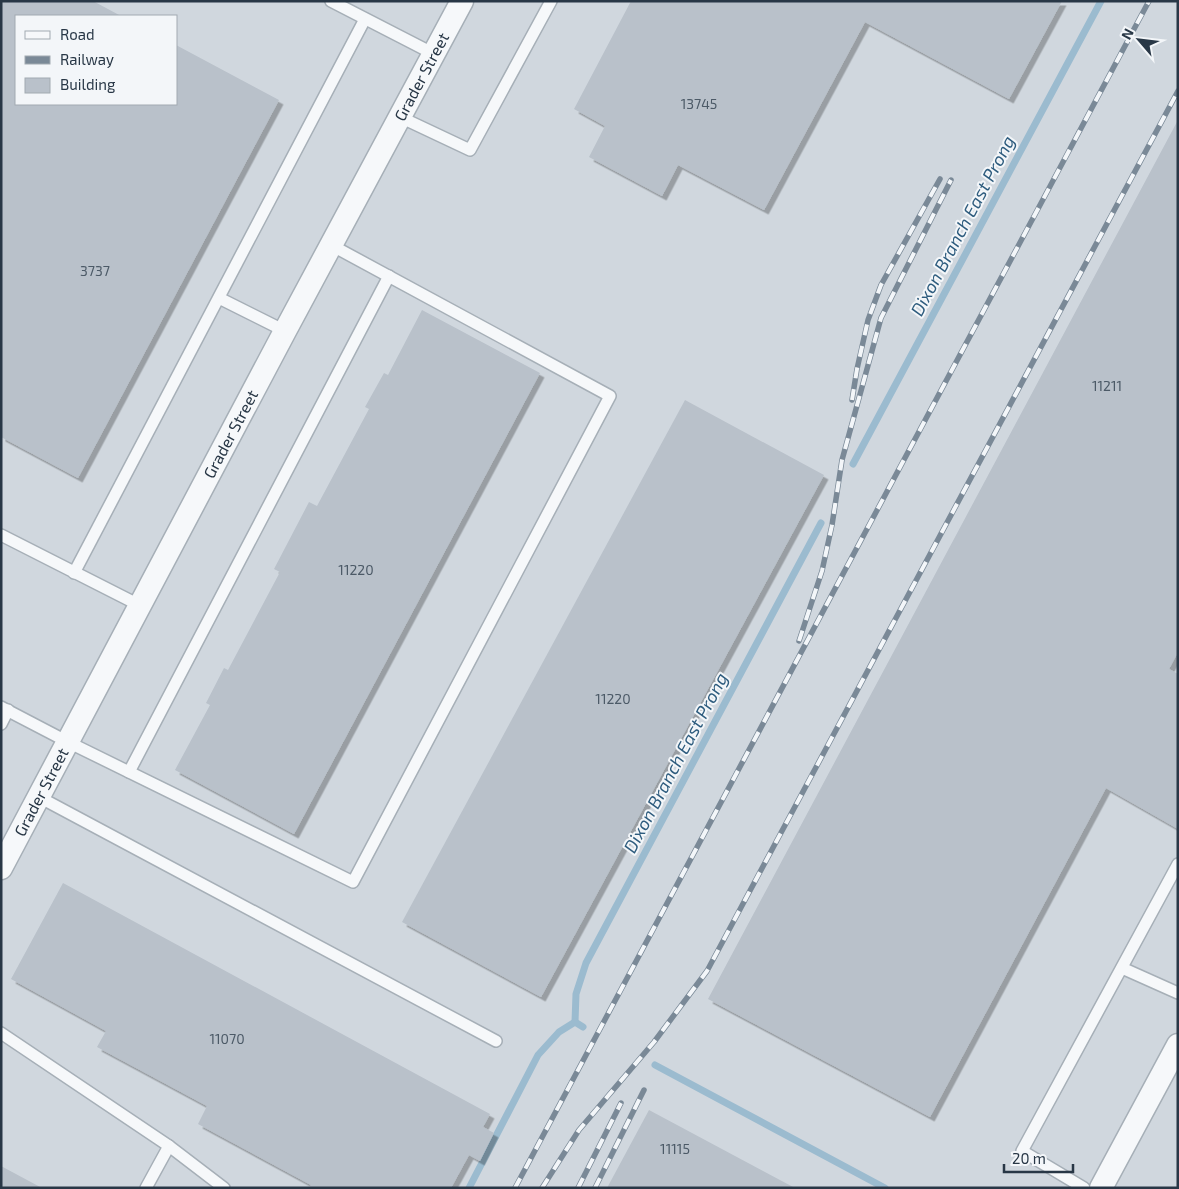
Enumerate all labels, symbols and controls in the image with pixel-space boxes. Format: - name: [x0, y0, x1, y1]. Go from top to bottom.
- legend: [15, 15, 178, 105]
- north arrow: [1114, 15, 1164, 65]
- text: Road: [60, 25, 95, 43]
- text: N: [1117, 25, 1137, 42]
- street label: Grader Street: [390, 29, 452, 124]
- text: Railway: [60, 50, 114, 68]
- text: Building: [60, 75, 116, 93]
- house number: 13745: [681, 95, 717, 112]
- water label: Dixon Branch East Prong: [905, 132, 1019, 319]
- house number: 3737: [80, 262, 110, 279]
- house number: 11211: [1092, 377, 1122, 394]
- street label: Grader Street: [199, 386, 261, 481]
- house number: 11220: [338, 561, 374, 578]
- water label: Dixon Branch East Prong: [618, 669, 732, 856]
- house number: 11220: [595, 690, 631, 707]
- street label: Grader Street: [10, 744, 72, 839]
- house number: 11070: [209, 1030, 245, 1047]
- house number: 11115: [660, 1140, 690, 1157]
- scale bar: [1004, 1142, 1073, 1174]
- text: 20 m: [1012, 1149, 1046, 1167]

